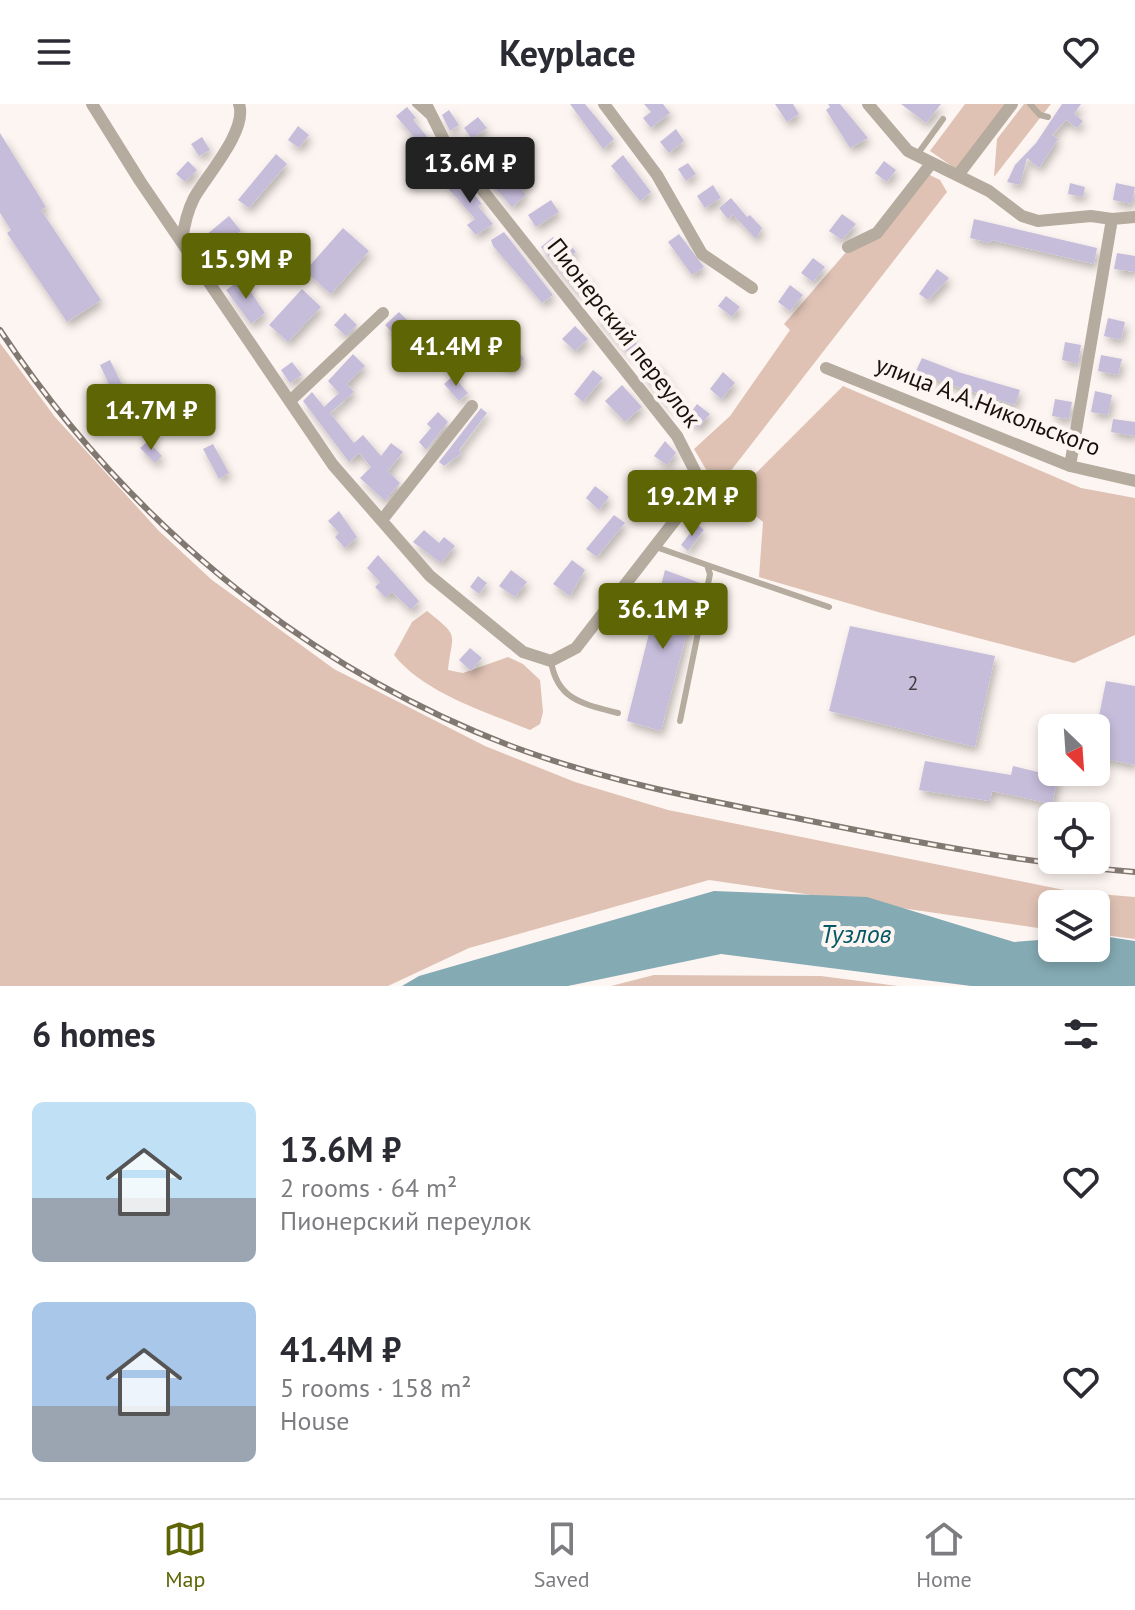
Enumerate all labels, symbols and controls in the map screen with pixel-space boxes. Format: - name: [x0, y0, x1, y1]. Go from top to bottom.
- text: Keyplace: [499, 29, 636, 76]
- icon: menu: [32, 30, 76, 74]
- icon: heart: [1059, 30, 1103, 74]
- pin: 13.6M ₽: [396, 137, 544, 205]
- text: 13.6M ₽: [424, 146, 516, 179]
- street label: Пионерский переулок: [541, 232, 708, 434]
- pin: 15.9M ₽: [172, 233, 320, 301]
- text: 15.9M ₽: [200, 242, 292, 275]
- pin: 41.4M ₽: [382, 320, 530, 388]
- text: 41.4M ₽: [410, 329, 502, 362]
- street label: улица А.А.Никольского: [871, 348, 1105, 463]
- pin: 14.7M ₽: [77, 384, 225, 452]
- text: 14.7M ₽: [105, 393, 197, 426]
- pin: 19.2M ₽: [618, 470, 766, 538]
- text: 19.2M ₽: [646, 479, 738, 512]
- pin: 36.1M ₽: [589, 583, 737, 651]
- text: 36.1M ₽: [617, 592, 709, 625]
- house number: 2: [908, 670, 918, 696]
- north arrow: [1038, 714, 1110, 786]
- map controls: [1038, 714, 1110, 962]
- button: locate: [1038, 802, 1110, 874]
- button: layers: [1038, 890, 1110, 962]
- water label: Тузлов: [821, 917, 892, 950]
- text: 6 homes: [32, 1012, 156, 1056]
- icon: filters: [1059, 1012, 1103, 1056]
- text: 13.6M ₽: [280, 1127, 401, 1171]
- icon: home: [96, 1134, 192, 1230]
- icon: heart: [1059, 1160, 1103, 1204]
- text: 2 rooms · 64 m²: [280, 1171, 457, 1204]
- text: Пионерский переулок: [280, 1204, 531, 1237]
- text: 41.4M ₽: [280, 1327, 401, 1371]
- icon: home: [96, 1334, 192, 1430]
- icon: heart: [1059, 1360, 1103, 1404]
- text: 5 rooms · 158 m²: [280, 1371, 472, 1404]
- text: House: [280, 1404, 350, 1437]
- tab: Map: [163, 1517, 207, 1593]
- tab: Saved: [534, 1517, 590, 1593]
- tab: Home: [916, 1517, 972, 1593]

